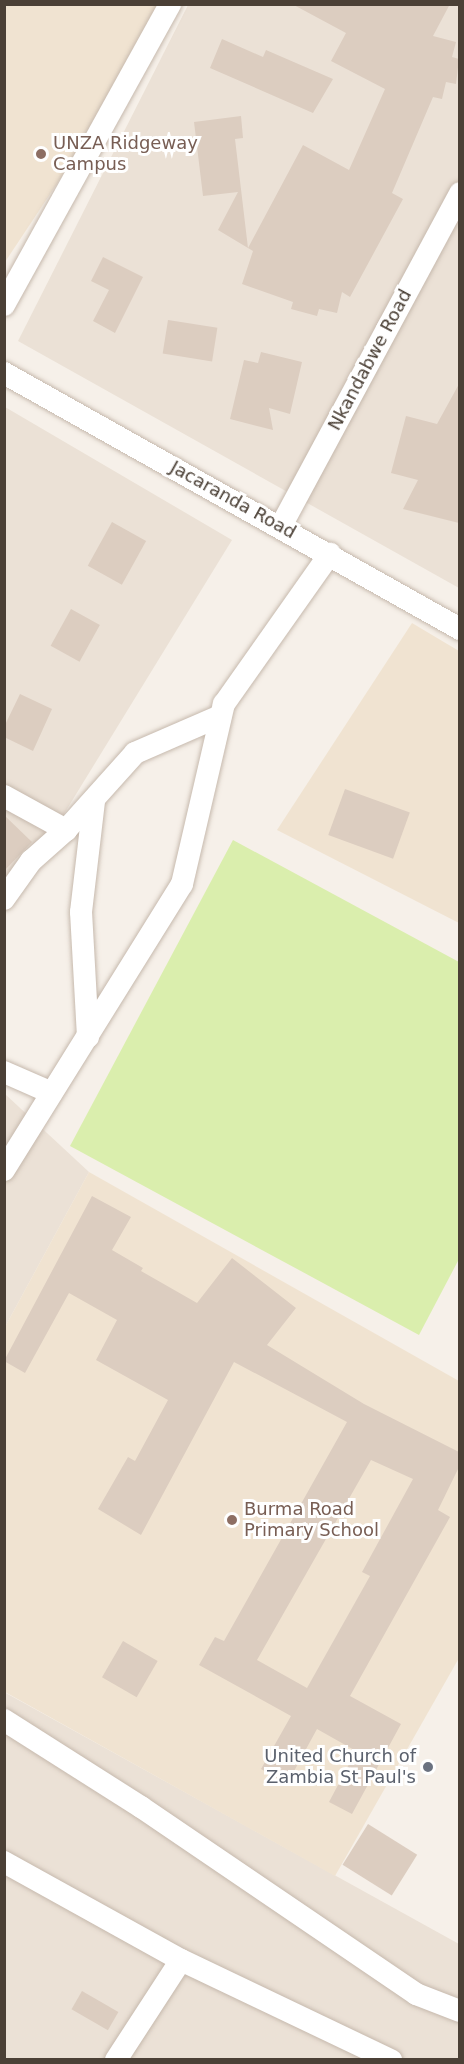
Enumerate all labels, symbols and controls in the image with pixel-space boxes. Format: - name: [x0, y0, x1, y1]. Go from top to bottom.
- place label: UNZA Ridgeway Campus: [53, 133, 198, 176]
- marker: UNZA Ridgeway Campus: [34, 147, 48, 161]
- street label: Nkandabwe Road: [324, 286, 416, 434]
- street label: Jacaranda Road: [166, 457, 300, 543]
- place label: Burma Road Primary School: [244, 1499, 379, 1541]
- marker: Burma Road Primary School: [225, 1513, 239, 1527]
- place label: United Church of Zambia St Paul's: [264, 1746, 416, 1788]
- marker: United Church of Zambia St Paul's: [421, 1760, 435, 1774]

